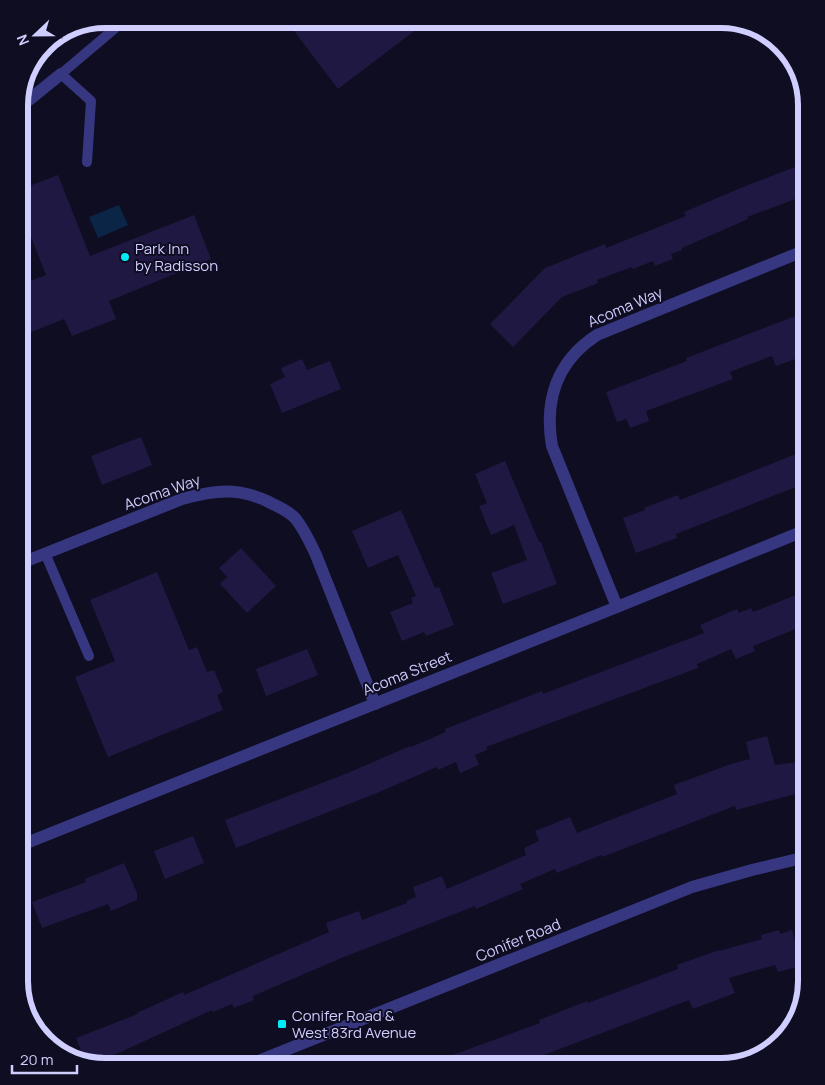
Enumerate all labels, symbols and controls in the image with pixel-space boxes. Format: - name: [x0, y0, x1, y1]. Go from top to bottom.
- north arrow: [10, 10, 60, 60]
- text: N: [12, 32, 33, 48]
- place label: Park Inn by Radisson: [135, 238, 218, 276]
- marker: Park Inn by Radisson: [119, 251, 131, 263]
- street label: Acoma Way: [584, 282, 666, 332]
- street label: Acoma Way: [121, 469, 203, 515]
- street label: Acoma Street: [359, 646, 455, 700]
- street label: Conifer Road: [472, 913, 564, 967]
- place label: Conifer Road & West 83rd Avenue: [292, 1005, 417, 1043]
- marker: Conifer Road & West 83rd Avenue: [276, 1018, 288, 1030]
- scale bar: [12, 1042, 78, 1074]
- text: 20 m: [20, 1049, 53, 1070]

